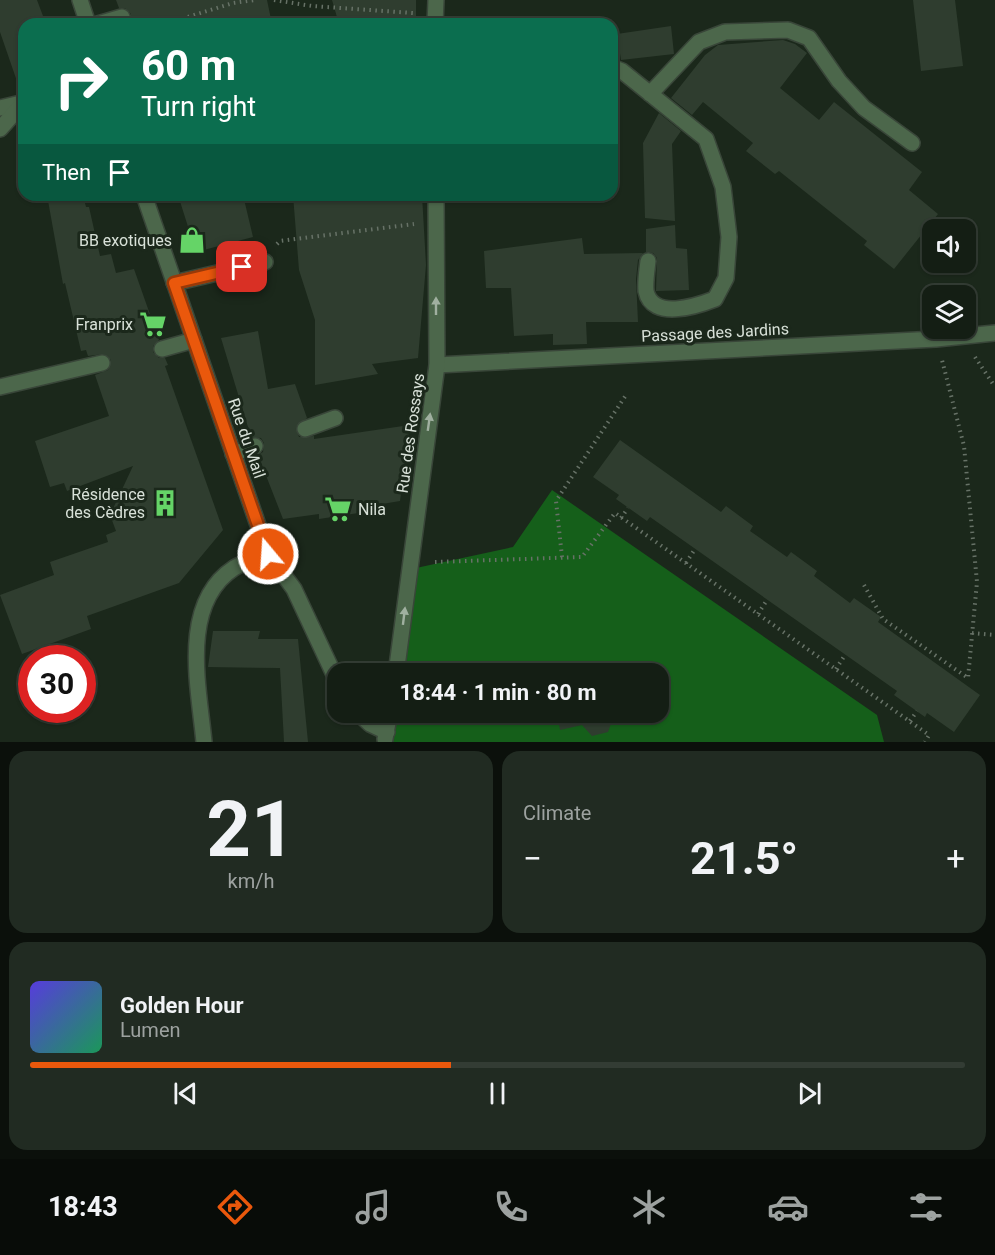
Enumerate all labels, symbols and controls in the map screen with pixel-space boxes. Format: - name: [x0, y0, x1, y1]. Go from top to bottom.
- text: 60 m: [141, 41, 236, 90]
- icon: right: [42, 42, 120, 120]
- text: Turn right: [141, 91, 256, 123]
- icon: arrive: [103, 156, 136, 189]
- text: Then: [42, 160, 91, 185]
- map controls: [922, 219, 976, 339]
- button: sound: [922, 219, 976, 273]
- shop icon: BB exotiques: [177, 225, 207, 255]
- place label: BB exotiques: [79, 231, 172, 250]
- pin: [216, 241, 267, 292]
- icon: arrive: [225, 250, 258, 283]
- button: layers: [922, 285, 976, 339]
- one-way arrow: [431, 297, 441, 316]
- supermarket icon: Franprix: [138, 309, 168, 339]
- place label: Franprix: [75, 315, 133, 334]
- street label: Passage des Jardins: [641, 319, 789, 346]
- street label: Rue des Rossays: [393, 372, 428, 494]
- street label: Rue du Mail: [224, 396, 269, 481]
- one-way arrow: [424, 413, 434, 432]
- place label: Résidence des Cèdres: [65, 485, 145, 522]
- building icon: Résidence des Cèdres: [150, 488, 180, 518]
- supermarket icon: Nila: [323, 494, 353, 524]
- place label: Nila: [358, 500, 386, 519]
- position arrow: [236, 522, 300, 586]
- one-way arrow: [399, 606, 409, 625]
- speed limit sign: 30: [18, 645, 96, 723]
- text: 18:44 · 1 min · 80 m: [400, 680, 596, 705]
- text: 21: [206, 784, 296, 875]
- text: Climate: [523, 801, 591, 825]
- text: 21.5°: [690, 832, 798, 885]
- text: −: [523, 839, 542, 878]
- text: +: [946, 839, 965, 878]
- text: km/h: [228, 869, 274, 893]
- text: Golden Hour: [120, 993, 244, 1018]
- text: Lumen: [120, 1018, 181, 1042]
- icon: previous: [169, 1077, 202, 1110]
- icon: pause: [481, 1077, 514, 1110]
- icon: next: [793, 1077, 826, 1110]
- icon: directions: [214, 1186, 256, 1228]
- icon: music: [352, 1186, 394, 1228]
- icon: phone: [490, 1186, 532, 1228]
- icon: climate: [628, 1186, 670, 1228]
- icon: car: [767, 1186, 809, 1228]
- icon: filters: [905, 1186, 947, 1228]
- text: 18:43: [48, 1191, 118, 1223]

